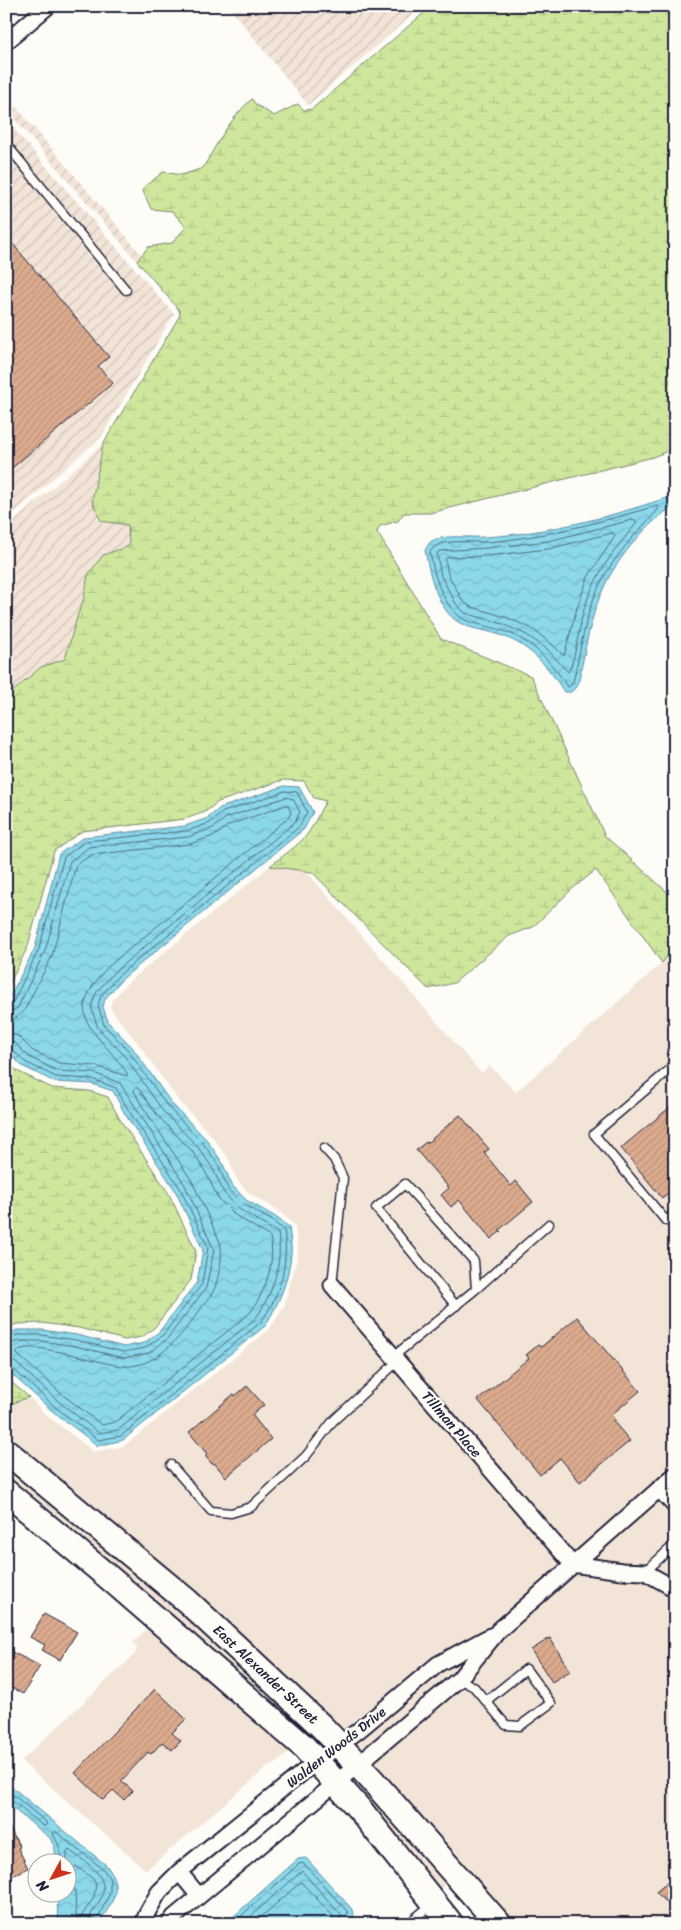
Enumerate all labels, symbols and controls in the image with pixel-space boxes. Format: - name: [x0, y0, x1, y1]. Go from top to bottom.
- street label: Tillman Place: [415, 1385, 488, 1464]
- street label: East Alexander Street: [207, 1618, 325, 1730]
- street label: Walden Woods Drive: [281, 1700, 392, 1795]
- north arrow: [28, 1852, 78, 1902]
- text: N: [30, 1874, 56, 1899]

